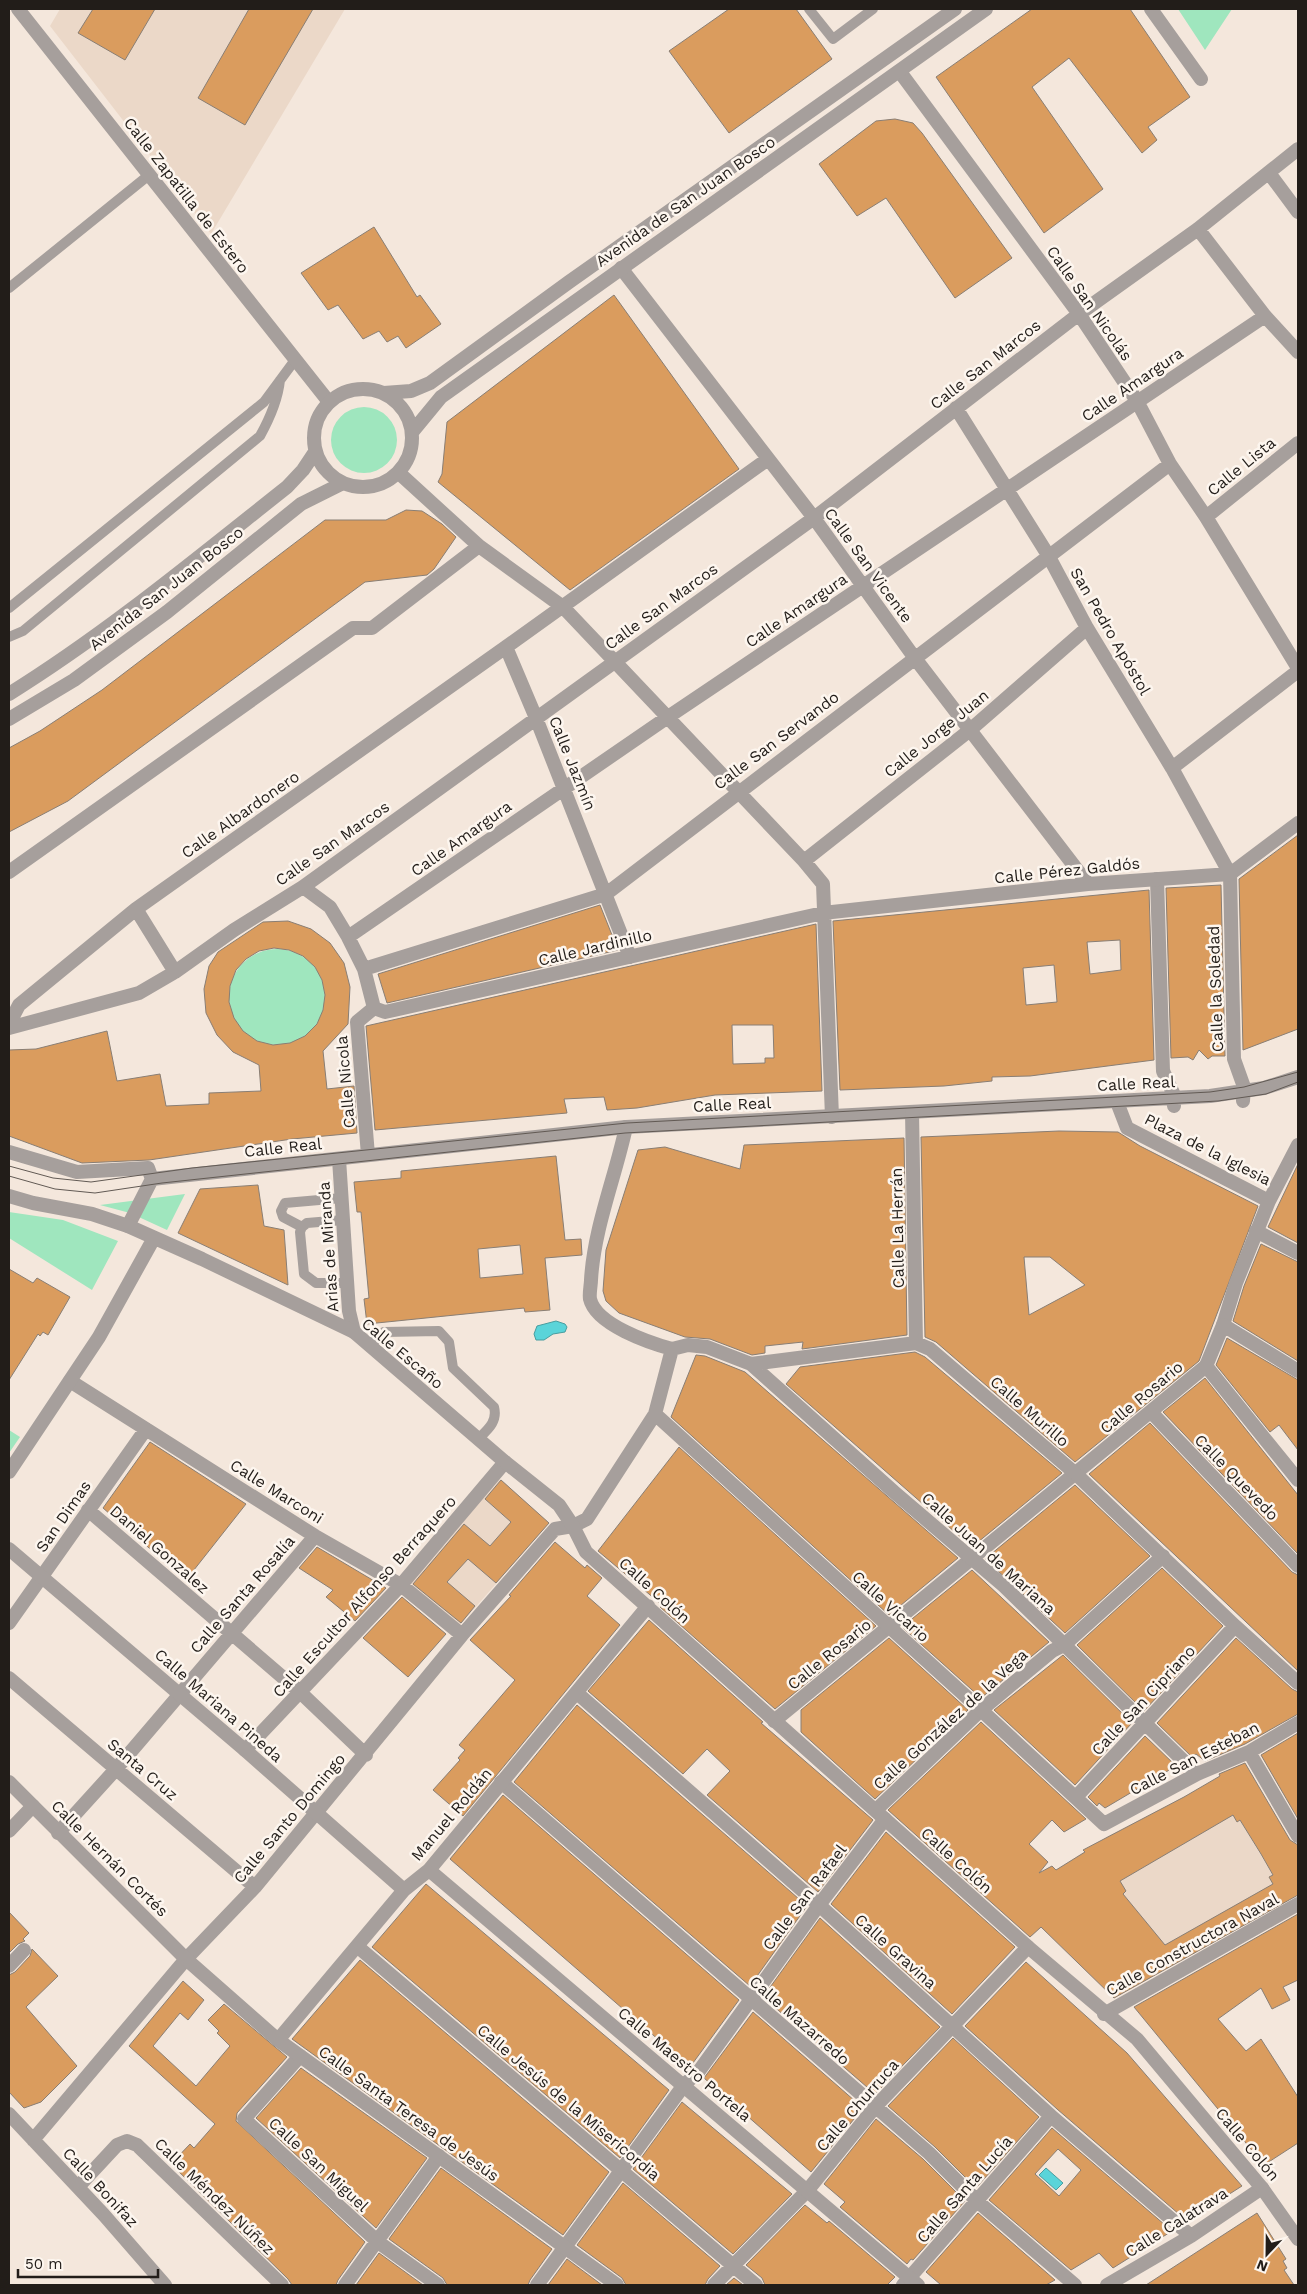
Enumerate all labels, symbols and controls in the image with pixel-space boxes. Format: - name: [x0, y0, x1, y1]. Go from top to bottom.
- street label: Calle Zapatilla de Estero: [120, 114, 253, 277]
- street label: Avenida de San Juan Bosco: [592, 132, 779, 271]
- street label: Calle San Nicolás: [1043, 242, 1136, 364]
- street label: Calle San Marcos: [926, 315, 1044, 413]
- street label: Calle Amargura: [1078, 343, 1187, 425]
- street label: Calle Lista: [1203, 433, 1279, 500]
- street label: Calle San Vicente: [821, 504, 917, 626]
- street label: Avenida San Juan Bosco: [85, 522, 247, 654]
- street label: Calle San Marcos: [601, 559, 721, 654]
- street label: San Pedro Apóstol: [1066, 564, 1155, 698]
- street label: Calle Amargura: [742, 569, 851, 651]
- street label: Calle Jorge Juan: [880, 685, 993, 781]
- street label: Calle San Servando: [710, 687, 843, 794]
- street label: Calle Jazmín: [545, 713, 600, 813]
- street label: Calle Albardonero: [178, 767, 303, 862]
- street label: Calle San Marcos: [272, 797, 393, 890]
- street label: Calle Amargura: [407, 797, 515, 880]
- street label: Calle Pérez Galdós: [993, 853, 1141, 888]
- street label: Calle Jardinillo: [536, 925, 654, 970]
- street label: Calle la Soledad: [1204, 925, 1227, 1053]
- street label: Calle Nicola: [332, 1035, 359, 1129]
- street label: Calle Real: [1097, 1072, 1176, 1095]
- street label: Calle Real: [693, 1093, 772, 1116]
- street label: Plaza de la Iglesia: [1141, 1109, 1274, 1189]
- street label: Calle Real: [243, 1134, 323, 1161]
- street label: Calle La Herrán: [887, 1167, 908, 1289]
- street label: Arias de Miranda: [314, 1181, 343, 1313]
- street label: Calle Escaño: [358, 1314, 447, 1393]
- street label: Calle Rosario: [1096, 1357, 1187, 1438]
- street label: Calle Murillo: [986, 1372, 1073, 1451]
- street label: Calle Quevedo: [1191, 1430, 1283, 1524]
- street label: Calle Marconi: [227, 1455, 327, 1528]
- street label: San Dimas: [32, 1477, 95, 1556]
- street label: Calle Juan de Mariana: [918, 1488, 1059, 1618]
- street label: Calle Escultor Alfonso Berraquero: [269, 1492, 460, 1701]
- street label: Daniel Gonzalez: [106, 1501, 213, 1598]
- street label: Calle Santa Rosalía: [186, 1532, 299, 1657]
- street label: Calle Colón: [615, 1553, 694, 1627]
- street label: Calle Vicario: [848, 1567, 933, 1646]
- street label: Calle Rosario: [784, 1615, 875, 1694]
- street label: Calle San Cipriano: [1087, 1641, 1199, 1759]
- street label: Calle Mariana Pineda: [151, 1645, 287, 1766]
- street label: Calle González de la Vega: [869, 1645, 1031, 1794]
- street label: Calle San Esteban: [1126, 1718, 1262, 1799]
- street label: Santa Cruz: [104, 1735, 182, 1804]
- street label: Calle Santo Domingo: [229, 1749, 349, 1887]
- street label: Manuel Roldán: [407, 1764, 496, 1865]
- street label: Calle Hernán Cortés: [47, 1796, 172, 1921]
- street label: Calle Colón: [917, 1823, 996, 1897]
- street label: Calle San Rafael: [758, 1841, 850, 1954]
- street label: Calle Constructora Naval: [1102, 1889, 1282, 2000]
- street label: Calle Gravina: [851, 1910, 940, 1993]
- street label: Calle Mazarredo: [746, 1972, 854, 2069]
- street label: Calle Maestro Portela: [614, 2003, 755, 2126]
- street label: Calle Jesús de la Misericordia: [473, 2020, 664, 2184]
- street label: Calle Santa Teresa de Jesús: [315, 2042, 503, 2185]
- street label: Calle Churruca: [812, 2055, 903, 2155]
- street label: Calle Colón: [1212, 2104, 1284, 2185]
- street label: Calle San Miguel: [265, 2113, 373, 2216]
- street label: Calle Santa Lucía: [913, 2132, 1016, 2247]
- street label: Calle Méndez Núñez: [151, 2134, 279, 2259]
- street label: Calle Bonifaz: [59, 2144, 142, 2231]
- street label: Calle Calatrava: [1122, 2183, 1231, 2262]
- north arrow: [1242, 2229, 1292, 2279]
- scale bar: [18, 2246, 158, 2278]
- text: 50 m: [25, 2255, 62, 2273]
- text: N: [1254, 2257, 1270, 2275]

